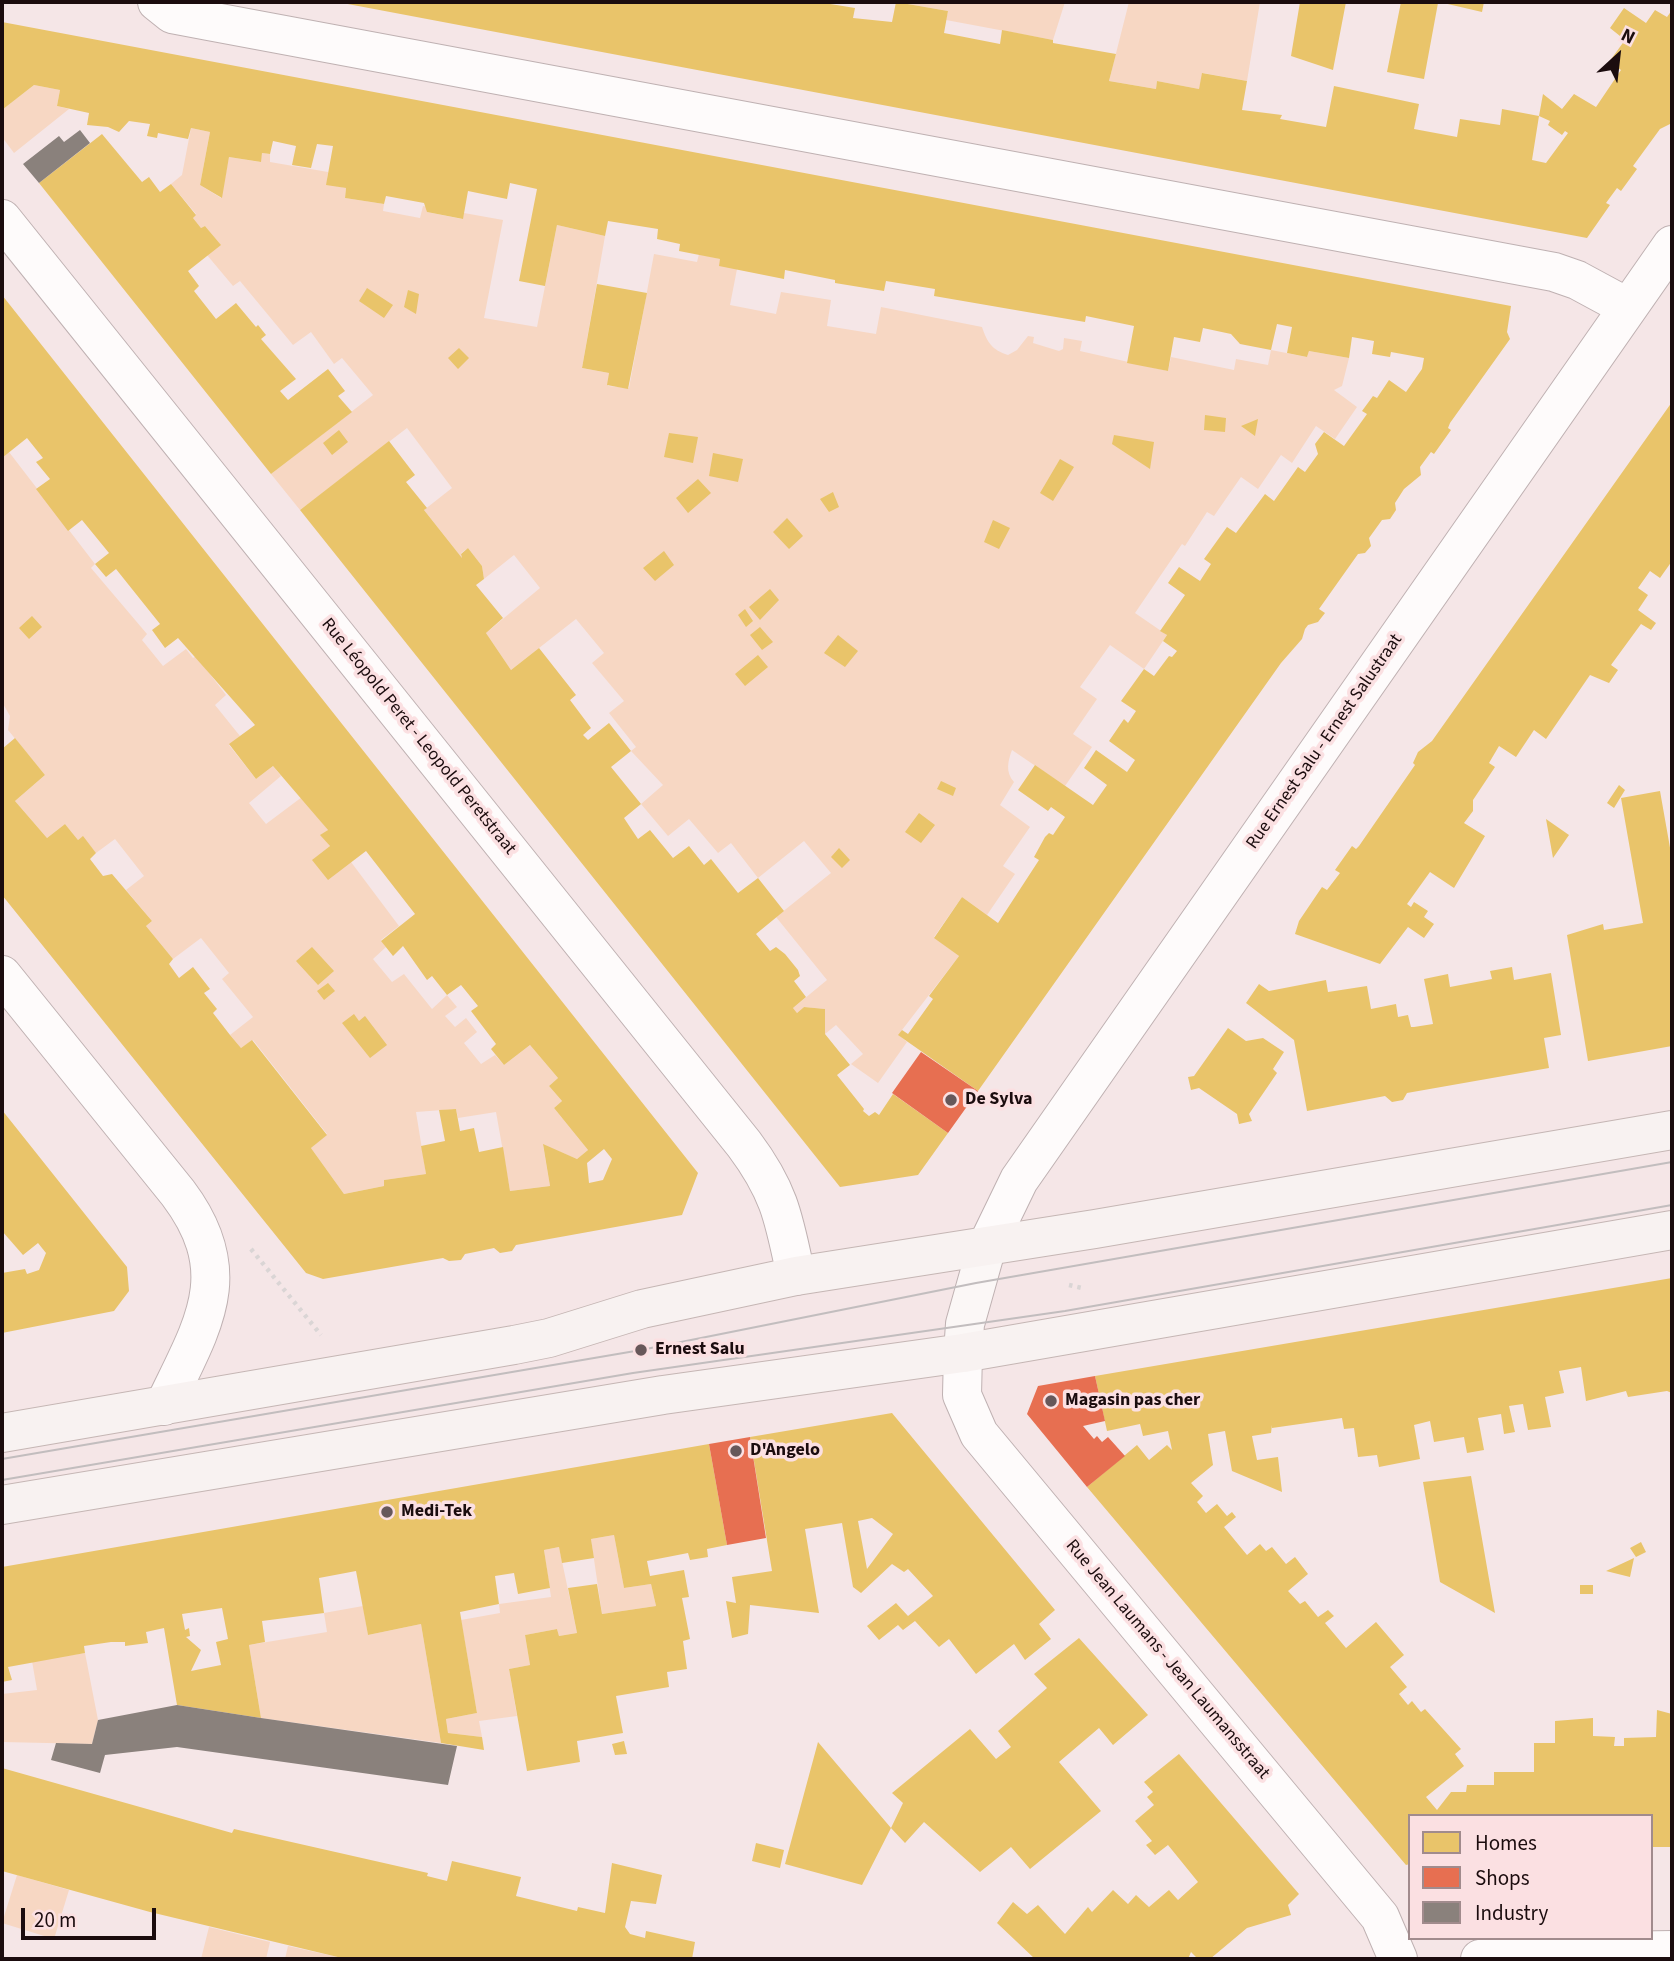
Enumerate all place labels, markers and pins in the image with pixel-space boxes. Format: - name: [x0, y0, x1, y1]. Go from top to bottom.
- place label: De Sylva: [965, 1089, 1032, 1111]
- marker: De Sylva: [943, 1092, 959, 1108]
- place label: Ernest Salu: [655, 1339, 745, 1361]
- marker: Ernest Salu: [633, 1342, 649, 1358]
- place label: Magasin pas cher: [1065, 1390, 1200, 1412]
- marker: Magasin pas cher: [1043, 1393, 1059, 1409]
- place label: D'Angelo: [750, 1440, 820, 1462]
- marker: D'Angelo: [728, 1443, 744, 1459]
- place label: Medi-Tek: [401, 1501, 472, 1523]
- marker: Medi-Tek: [379, 1504, 395, 1520]

